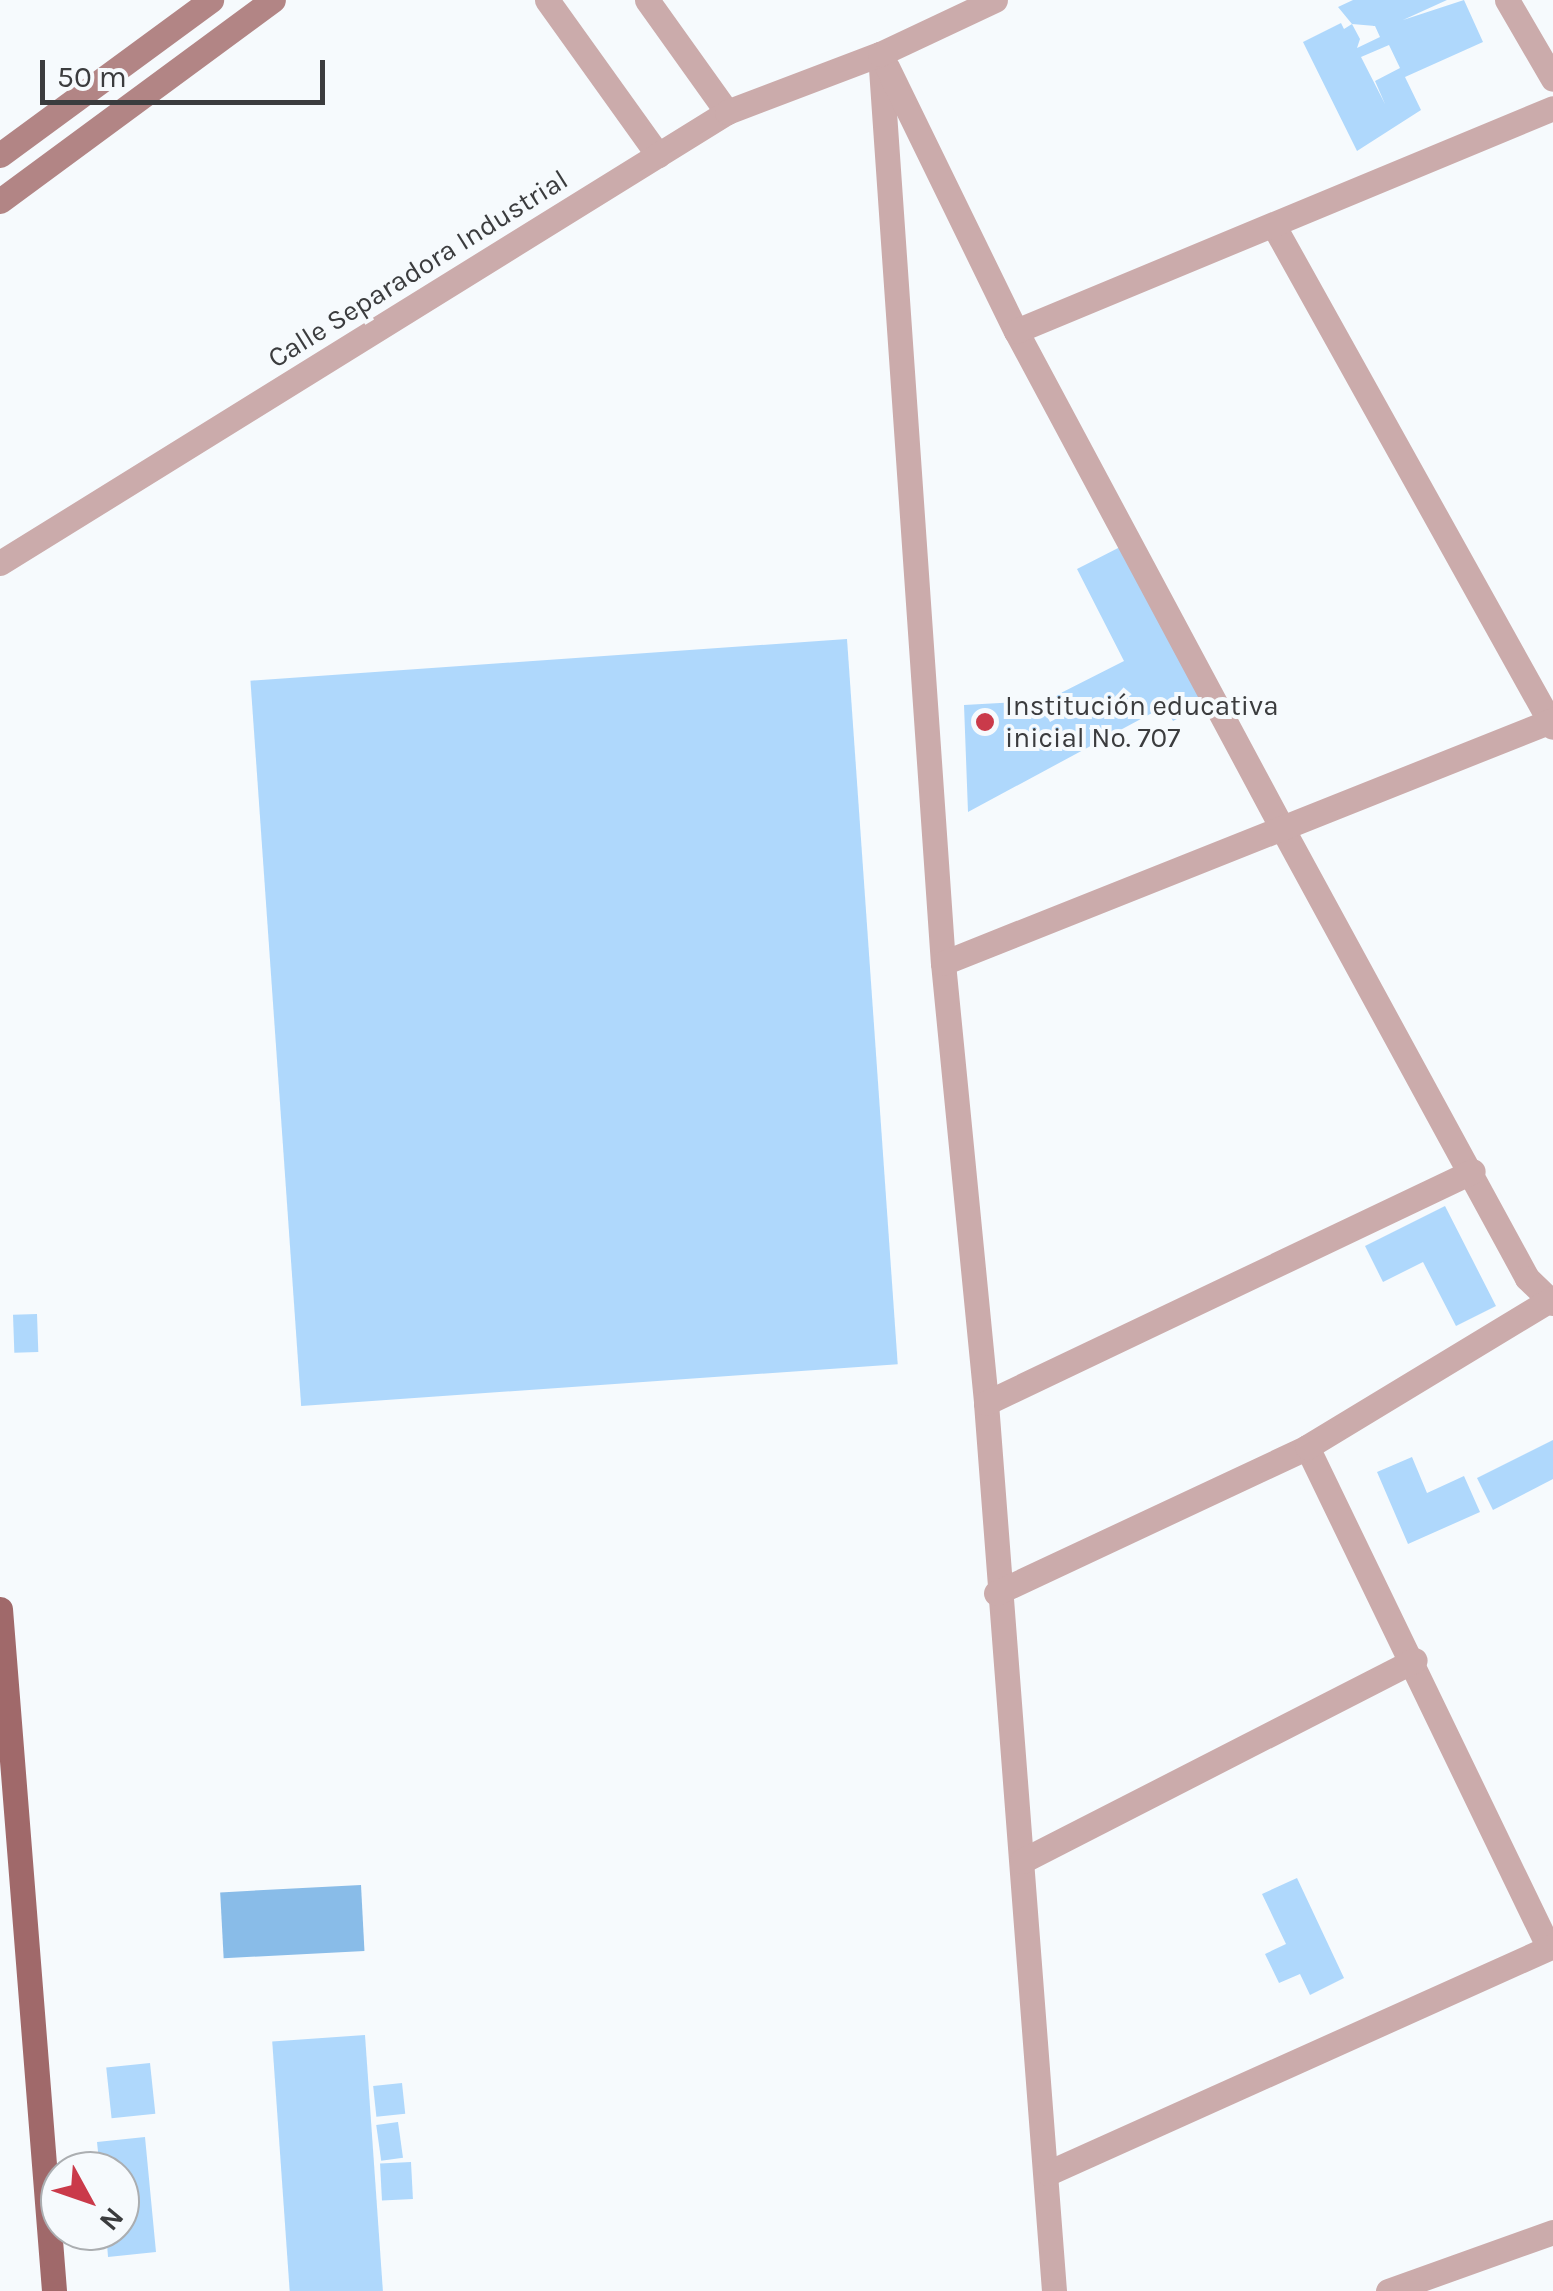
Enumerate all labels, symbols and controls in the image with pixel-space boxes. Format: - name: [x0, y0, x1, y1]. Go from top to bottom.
- scale bar: [45, 40, 330, 102]
- text: 50 m: [57, 59, 127, 95]
- street label: Calle Separadora Industrial: [262, 163, 574, 375]
- place label: Institución educativa inicial No. 707: [1005, 689, 1279, 755]
- marker: Institución educativa inicial No. 707: [974, 711, 996, 733]
- north arrow: [40, 2151, 140, 2251]
- text: N: [93, 2201, 131, 2238]

